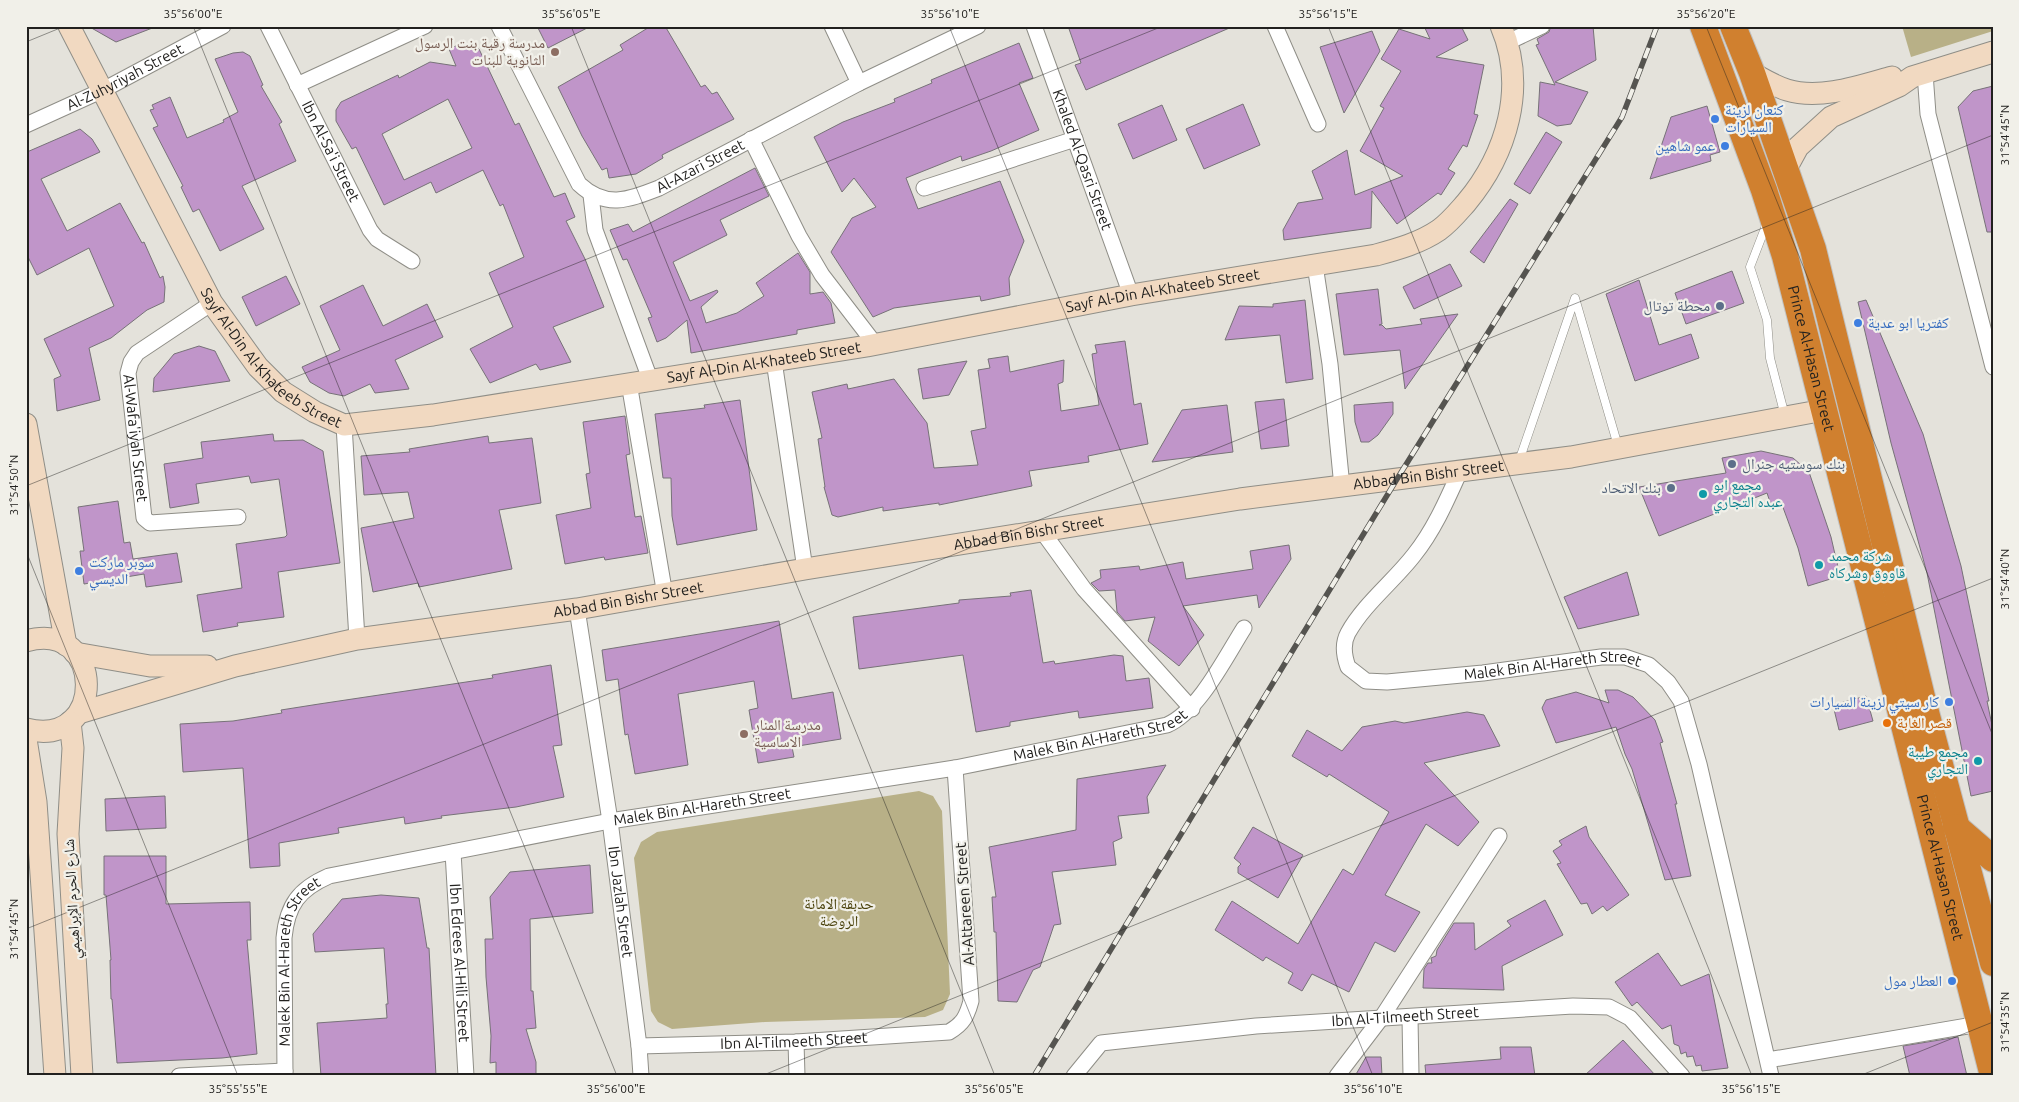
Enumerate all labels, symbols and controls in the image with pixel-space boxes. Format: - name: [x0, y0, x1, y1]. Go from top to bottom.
- text: 35°56'00"E: [164, 7, 223, 20]
- text: 35°56'05"E: [542, 7, 601, 20]
- text: 35°56'10"E: [921, 7, 980, 20]
- text: 35°56'15"E: [1299, 7, 1358, 20]
- text: 35°56'20"E: [1677, 7, 1736, 20]
- place label: مدرسة رقية بنت الرسول الثانوية للبنات: [415, 34, 545, 69]
- street label: Al-Zuhyriyah Street: [64, 40, 186, 113]
- marker: مدرسة رقية بنت الرسول الثانوية للبنات: [549, 46, 561, 58]
- street label: Khaled Al-Qasri Street: [1049, 87, 1116, 232]
- street label: Ibn Al-Sa'i Street: [299, 98, 363, 204]
- place label: كنعان لزينة السيارات: [1725, 101, 1783, 136]
- text: 31°54'45"N: [1998, 105, 2011, 165]
- marker: كنعان لزينة السيارات: [1709, 113, 1721, 125]
- street label: Al-Azari Street: [653, 136, 747, 196]
- place label: عمو شاهين: [1655, 137, 1715, 156]
- marker: عمو شاهين: [1719, 140, 1731, 152]
- street label: Sayf Al-Din Al-Khateeb Street: [1064, 265, 1261, 315]
- street label: Prince Al-Hasan Street: [1785, 284, 1838, 433]
- street label: Sayf Al-Din Al-Khateeb Street: [198, 285, 345, 431]
- place label: محطة توتال: [1643, 297, 1710, 316]
- marker: محطة توتال: [1714, 300, 1726, 312]
- place label: كفتريا ابو عدية: [1868, 314, 1949, 332]
- marker: كفتريا ابو عدية: [1852, 317, 1864, 329]
- street label: Sayf Al-Din Al-Khateeb Street: [665, 338, 862, 386]
- street label: Al-Wafa'iyah Street: [120, 373, 151, 503]
- text: 31°54'50"N: [7, 455, 20, 515]
- place label: بنك سوستيه جنرال: [1742, 455, 1845, 474]
- street label: Abbad Bin Bishr Street: [1352, 457, 1505, 493]
- marker: بنك سوستيه جنرال: [1726, 458, 1738, 470]
- place label: مجمع ابو عبده التجاري: [1713, 476, 1783, 514]
- place label: بنك الاتحاد: [1602, 479, 1661, 496]
- marker: بنك الاتحاد: [1665, 482, 1677, 494]
- marker: مجمع ابو عبده التجاري: [1697, 488, 1709, 500]
- street label: Abbad Bin Bishr Street: [952, 512, 1105, 553]
- place label: شركة محمد قاووق وشركاه: [1829, 547, 1905, 583]
- text: 31°54'40"N: [1998, 549, 2011, 609]
- place label: سوبر ماركت الديسي: [89, 553, 155, 591]
- marker: شركة محمد قاووق وشركاه: [1813, 559, 1825, 571]
- marker: سوبر ماركت الديسي: [73, 565, 85, 577]
- street label: Abbad Bin Bishr Street: [552, 578, 705, 620]
- street label: Malek Bin Al-Hareth Street: [1463, 648, 1644, 683]
- place label: كار سيتي لزينة السيارات: [1810, 693, 1939, 714]
- marker: كار سيتي لزينة السيارات: [1943, 696, 1955, 708]
- street label: Malek Bin Al-Hareth Street: [1011, 706, 1191, 764]
- place label: قصر الغابة: [1897, 714, 1952, 732]
- place label: مدرسة المنار الاساسية: [753, 716, 821, 750]
- marker: قصر الغابة: [1881, 717, 1893, 729]
- marker: مدرسة المنار الاساسية: [738, 728, 750, 740]
- place label: مجمع طيبة التجاري: [1908, 743, 1968, 781]
- marker: مجمع طيبة التجاري: [1972, 755, 1984, 767]
- street label: Malek Bin Al-Hareth Street: [612, 784, 792, 828]
- street label: Prince Al-Hasan Street: [1914, 793, 1967, 942]
- street label: شارع الحرم الإبراهيمي: [60, 838, 87, 959]
- street label: Al-Attareen Street: [952, 842, 977, 966]
- street label: Ibn Jazlah Street: [605, 845, 637, 959]
- street label: Malek Bin Al-Hareth Street: [275, 873, 323, 1047]
- street label: Ibn Edrees Al-Hili Street: [447, 883, 473, 1043]
- park label: حدبقة الامانة الروضة: [804, 895, 874, 930]
- text: 31°54'45"N: [7, 899, 20, 959]
- place label: العطار مول: [1884, 972, 1942, 991]
- marker: العطار مول: [1946, 975, 1958, 987]
- text: 31°54'35"N: [1998, 992, 2011, 1052]
- street label: Ibn Al-Tilmeeth Street: [1331, 1003, 1479, 1029]
- street label: Ibn Al-Tilmeeth Street: [720, 1028, 868, 1052]
- text: 35°55'55"E: [209, 1082, 268, 1095]
- text: 35°56'00"E: [587, 1082, 646, 1095]
- text: 35°56'05"E: [965, 1082, 1024, 1095]
- text: 35°56'10"E: [1344, 1082, 1403, 1095]
- text: 35°56'15"E: [1722, 1082, 1781, 1095]

